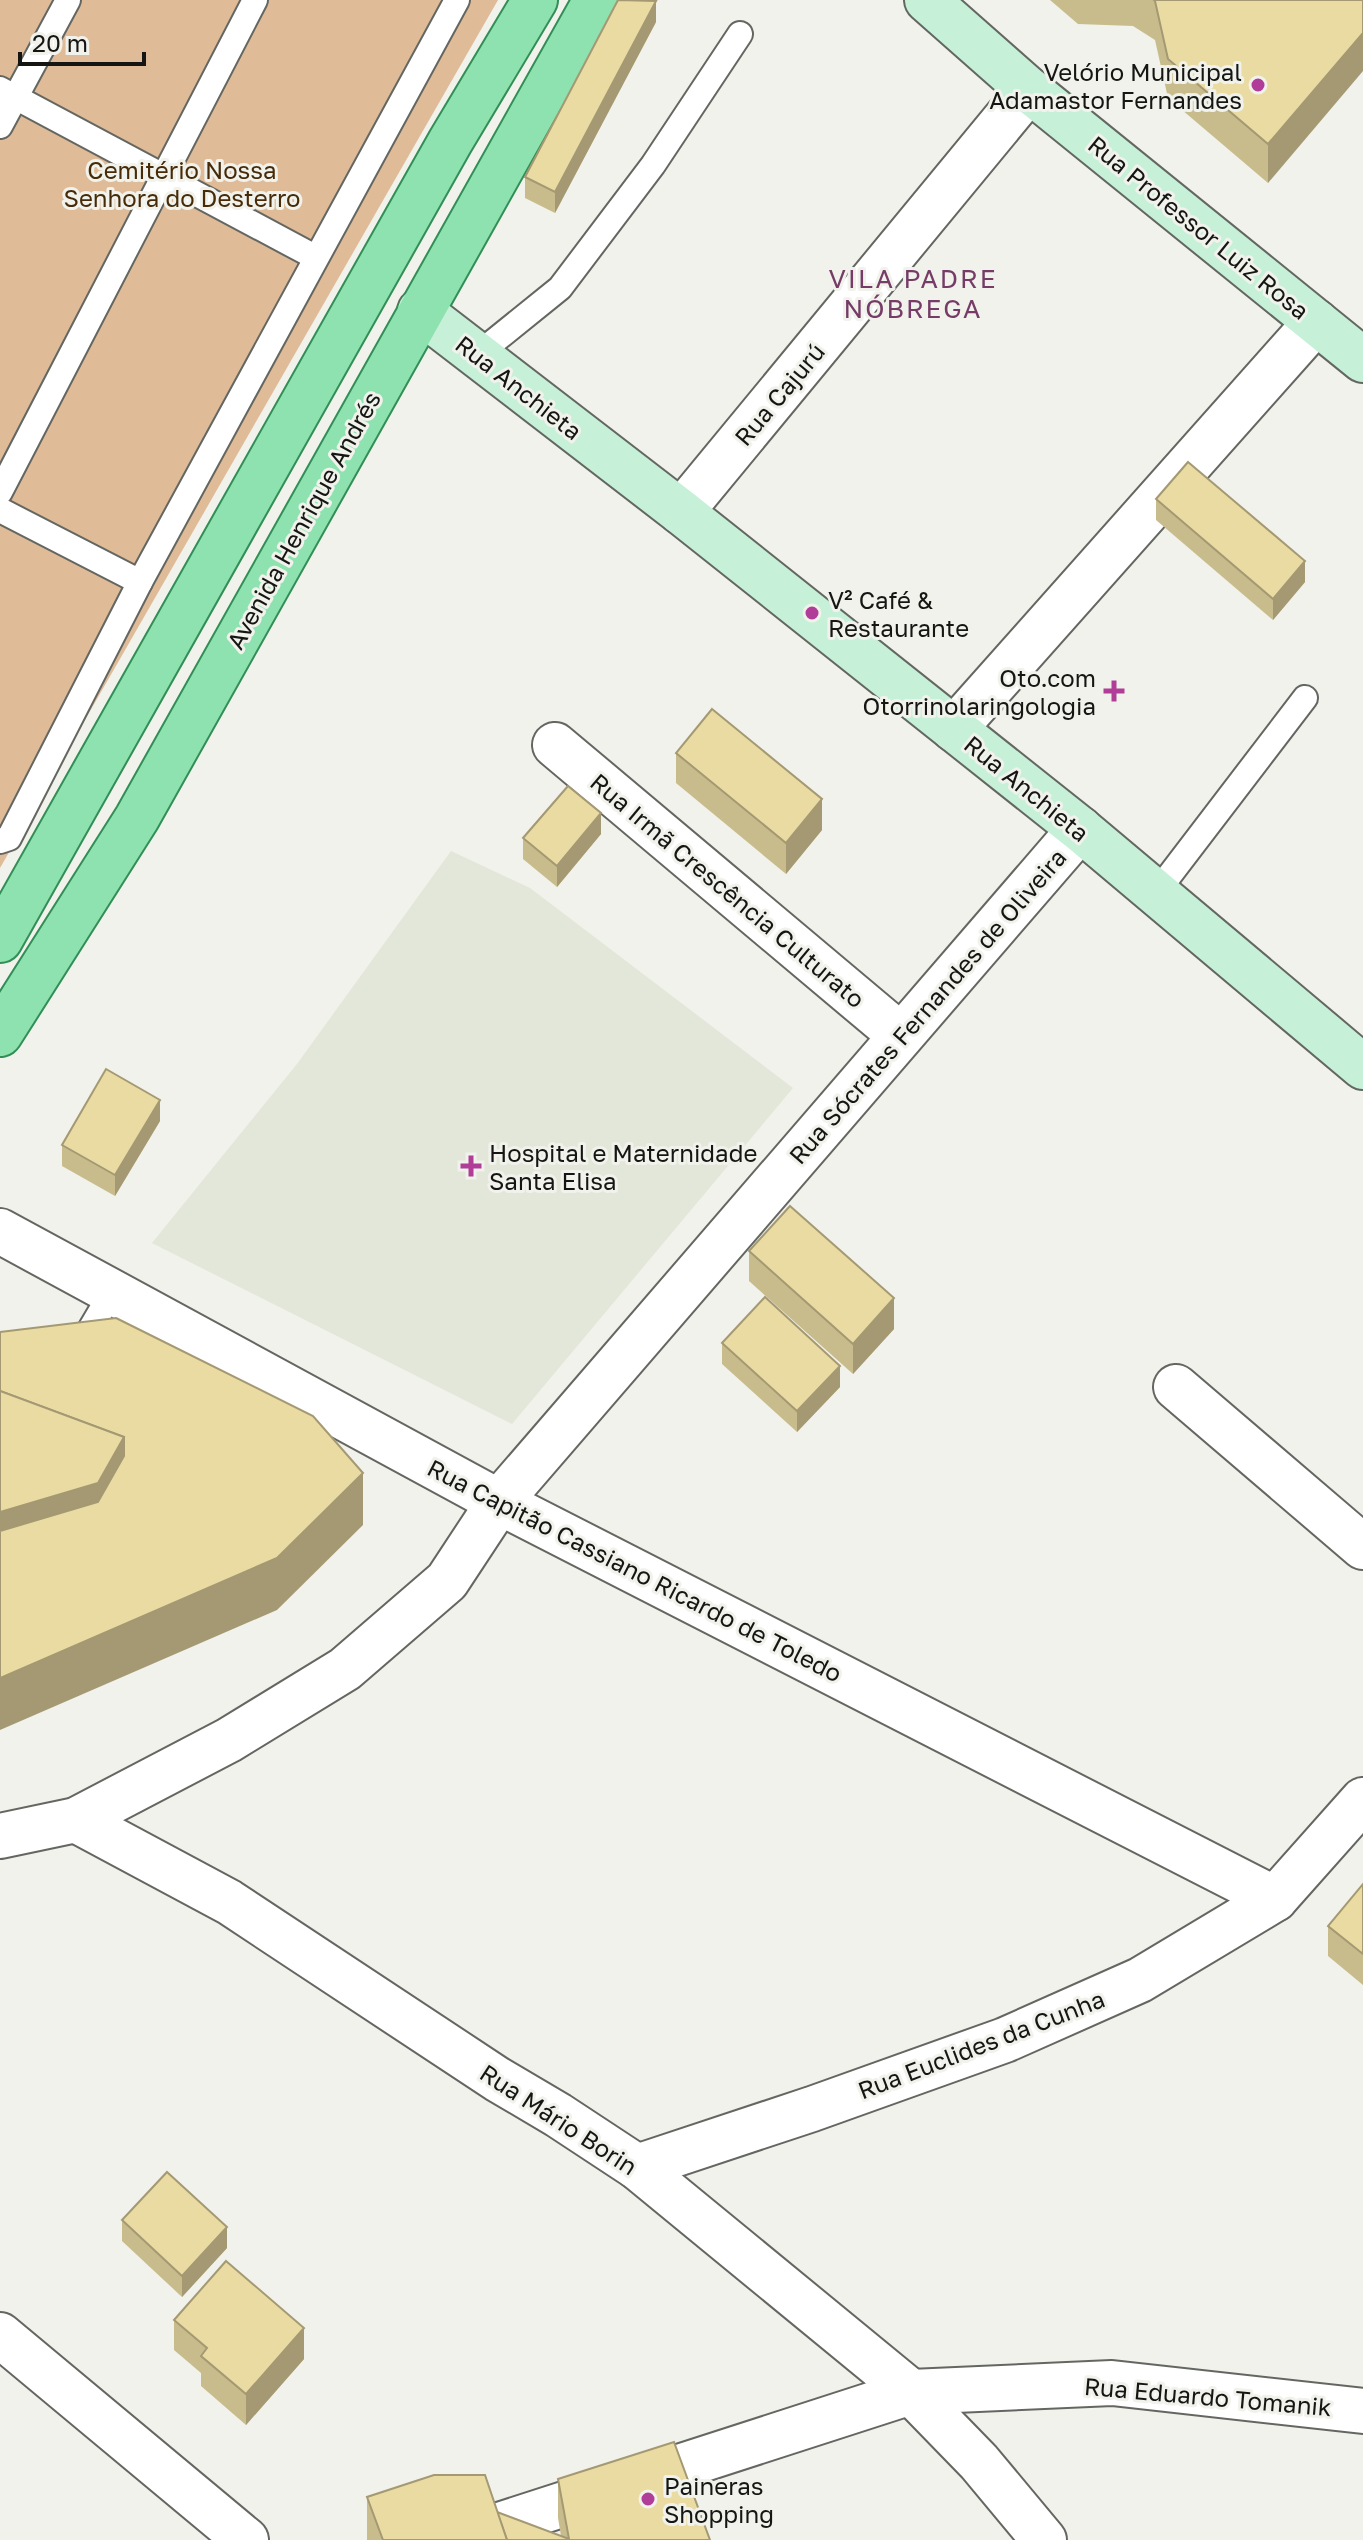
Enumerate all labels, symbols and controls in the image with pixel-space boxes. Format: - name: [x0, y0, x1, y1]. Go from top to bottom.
- scale bar: [20, 16, 144, 66]
- text: 20 m: [32, 28, 88, 57]
- place label: Velório Municipal Adamastor Fernandes: [989, 57, 1242, 114]
- marker: Velório Municipal Adamastor Fernandes: [1249, 76, 1267, 94]
- street label: Rua Professor Luiz Rosa: [1083, 129, 1315, 325]
- park label: Cemitério Nossa Senhora do Desterro: [64, 155, 300, 212]
- district label: VILA PADRE NÓBREGA: [828, 263, 998, 324]
- street label: Rua Anchieta: [450, 329, 588, 445]
- street label: Rua Cajurú: [728, 337, 830, 451]
- street label: Avenida Henrique Andrés: [220, 386, 386, 654]
- place label: V² Café & Restaurante: [828, 585, 969, 642]
- marker: V² Café & Restaurante: [803, 604, 821, 622]
- place label: Oto.com Otorrinolaringologia: [862, 663, 1096, 720]
- marker: Oto.com Otorrinolaringologia: [1103, 680, 1125, 702]
- street label: Rua Anchieta: [959, 729, 1095, 847]
- street label: Rua Irmã Crescência Culturato: [585, 767, 871, 1013]
- street label: Rua Sócrates Fernandes de Oliveira: [782, 843, 1072, 1169]
- place label: Hospital e Maternidade Santa Elisa: [489, 1138, 757, 1195]
- marker: Hospital e Maternidade Santa Elisa: [460, 1155, 482, 1177]
- street label: Rua Capitão Cassiano Ricardo de Toledo: [423, 1452, 847, 1688]
- street label: Rua Euclides da Cunha: [854, 1984, 1108, 2104]
- street label: Rua Mário Borin: [475, 2057, 643, 2181]
- street label: Rua Eduardo Tomanik: [1083, 2371, 1333, 2421]
- place label: Paineras Shopping: [664, 2471, 774, 2528]
- marker: Paineras Shopping: [639, 2490, 657, 2508]

